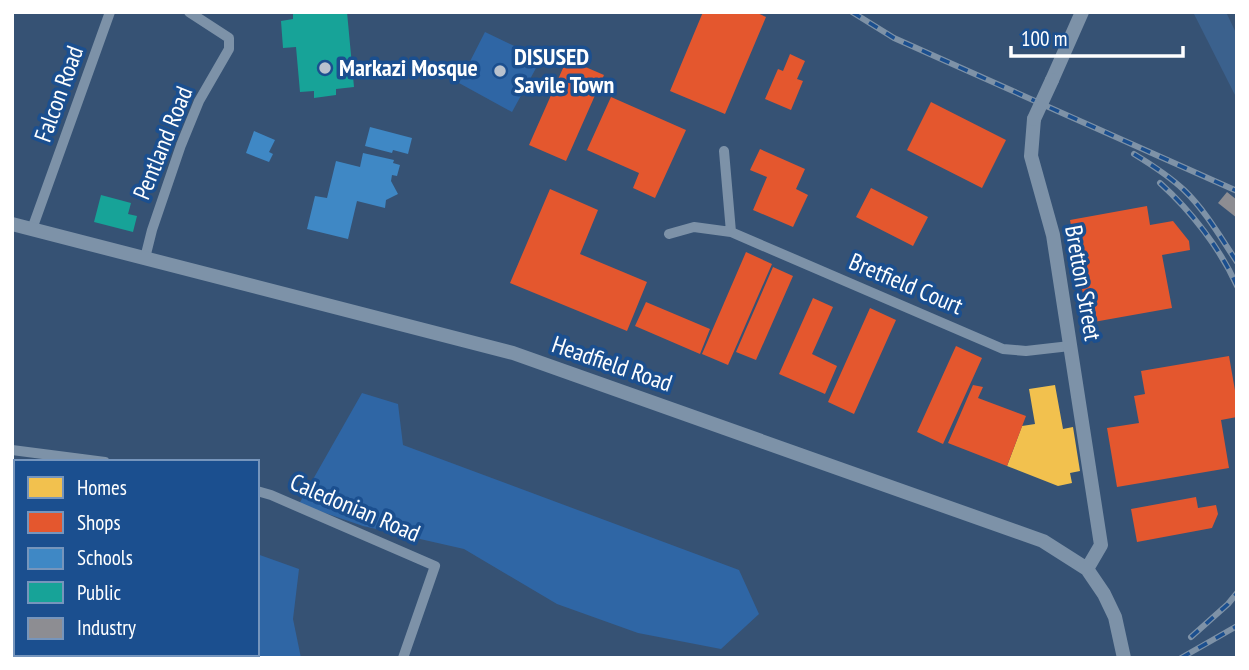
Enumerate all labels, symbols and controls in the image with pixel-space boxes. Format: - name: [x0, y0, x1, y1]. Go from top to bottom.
- scale bar: [1011, 14, 1182, 58]
- text: 100 m: [1021, 25, 1067, 52]
- street label: Falcon Road: [27, 41, 90, 146]
- place label: DISUSED Savile Town: [514, 41, 614, 100]
- place label: Markazi Mosque: [339, 52, 478, 83]
- marker: Markazi Mosque: [317, 60, 333, 76]
- marker: DISUSED Savile Town: [492, 63, 508, 79]
- street label: Pentland Road: [126, 82, 199, 204]
- street label: Bretton Street: [1058, 223, 1109, 343]
- street label: Bretfield Court: [845, 246, 968, 322]
- street label: Headfield Road: [548, 328, 676, 399]
- legend: [14, 460, 259, 656]
- street label: Caledonian Road: [285, 466, 425, 549]
- text: Homes: [77, 474, 127, 501]
- text: Shops: [77, 509, 121, 536]
- text: Schools: [77, 544, 133, 571]
- text: Public: [77, 579, 122, 606]
- text: Industry: [77, 614, 136, 641]

